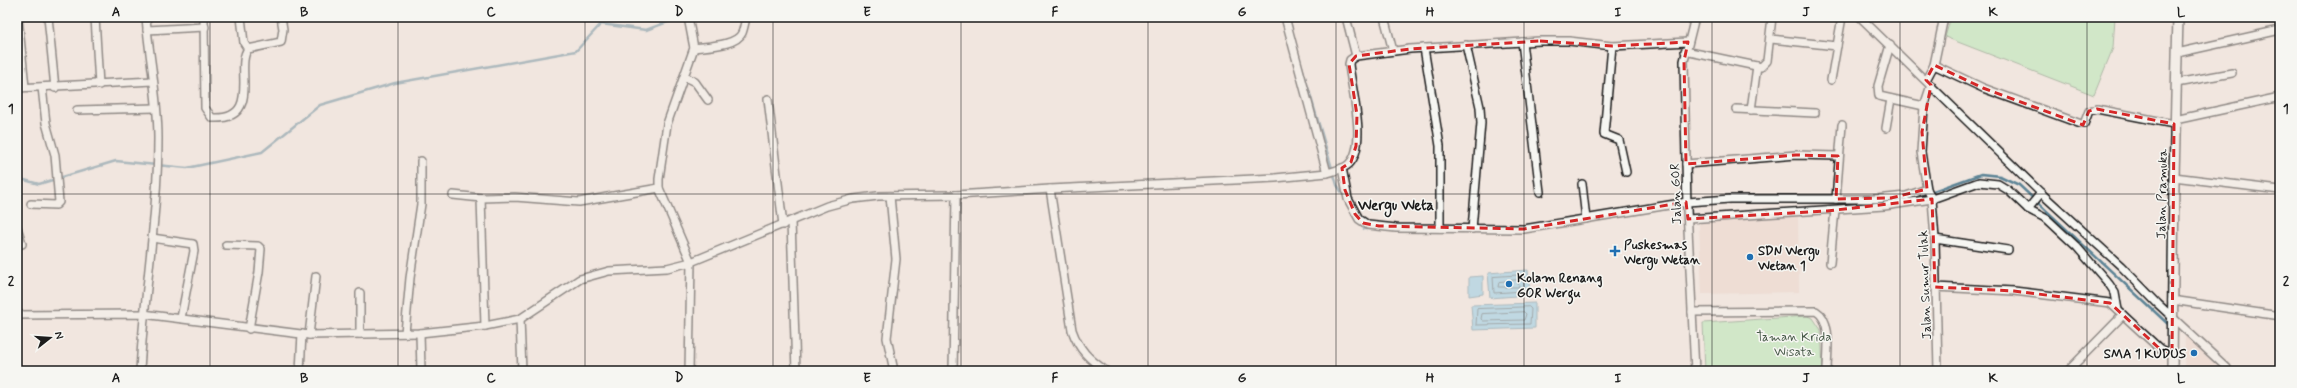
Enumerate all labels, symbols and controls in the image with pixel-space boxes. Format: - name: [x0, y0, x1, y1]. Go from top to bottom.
- text: A: [112, 4, 120, 21]
- text: B: [300, 4, 309, 21]
- text: C: [486, 4, 496, 21]
- text: D: [675, 4, 684, 21]
- text: E: [863, 4, 871, 21]
- text: F: [1052, 4, 1059, 21]
- text: G: [1238, 4, 1247, 21]
- text: H: [1426, 4, 1435, 21]
- text: I: [1615, 4, 1622, 21]
- text: J: [1802, 4, 1810, 21]
- text: K: [1988, 4, 1998, 21]
- text: L: [2177, 4, 2186, 21]
- text: 1: [8, 101, 14, 118]
- text: 1: [2283, 101, 2289, 118]
- street label: Jalan Pramuka: [2153, 149, 2172, 239]
- street label: Jalan GOR: [1667, 163, 1686, 225]
- district label: Wergu Weta: [1357, 196, 1434, 218]
- street label: Jalan Sumur Tulak: [1915, 229, 1936, 340]
- place label: Puskesmas Wergu Wetan: [1623, 237, 1701, 271]
- place label: SDN Wergu Wetan 1: [1757, 243, 1820, 275]
- marker: Puskesmas Wergu Wetan: [1609, 245, 1621, 257]
- marker: SDN Wergu Wetan 1: [1745, 252, 1755, 262]
- place label: Kolam Renang GOR Wergu: [1517, 270, 1603, 305]
- text: 2: [8, 273, 15, 290]
- text: 2: [2283, 273, 2290, 290]
- marker: Kolam Renang GOR Wergu: [1504, 279, 1514, 289]
- north arrow: [30, 318, 70, 358]
- park label: Taman Krida Wisata: [1756, 329, 1832, 361]
- text: N: [51, 330, 66, 341]
- place label: SMA 1 KUDUS: [2104, 346, 2187, 363]
- marker: SMA 1 KUDUS: [2189, 348, 2199, 358]
- text: A: [112, 370, 120, 387]
- text: B: [300, 370, 309, 387]
- text: C: [486, 370, 496, 387]
- text: D: [675, 370, 684, 387]
- text: E: [863, 370, 871, 387]
- text: F: [1052, 370, 1059, 387]
- text: G: [1238, 370, 1247, 387]
- text: H: [1426, 370, 1435, 387]
- text: I: [1615, 370, 1622, 387]
- text: J: [1802, 370, 1810, 387]
- text: K: [1988, 370, 1998, 387]
- text: L: [2177, 370, 2186, 387]

